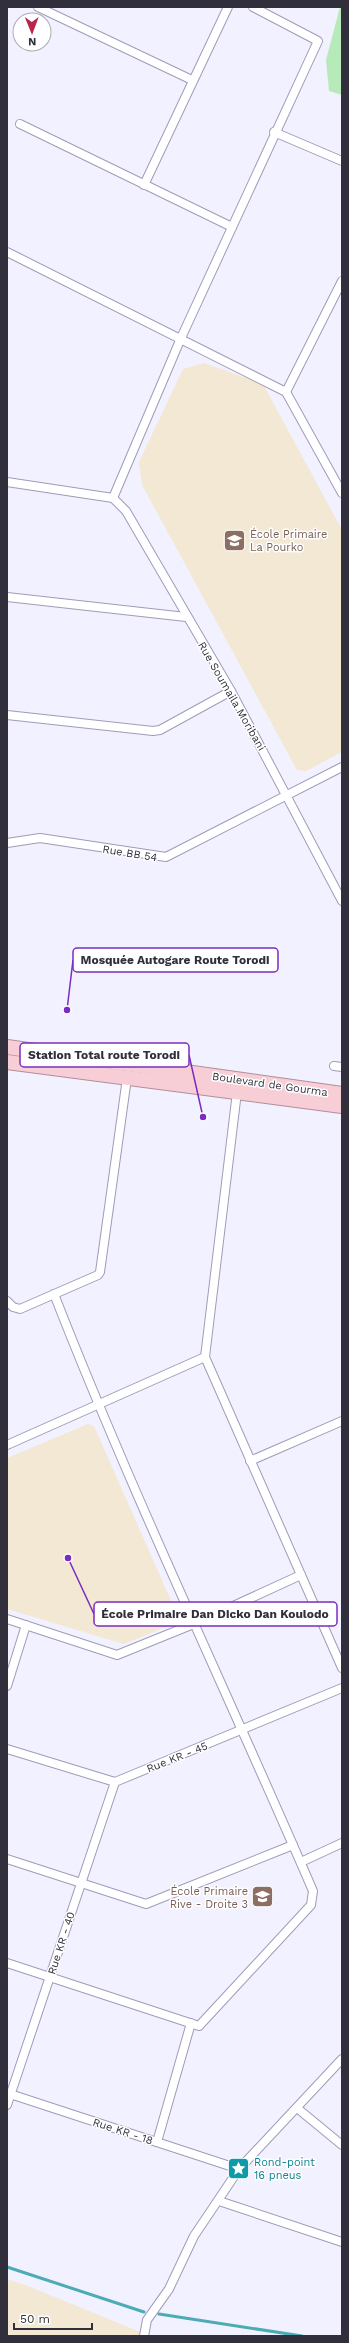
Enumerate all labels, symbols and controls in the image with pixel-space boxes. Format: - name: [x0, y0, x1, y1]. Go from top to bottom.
- north arrow: [12, 12, 52, 52]
- text: N: [28, 35, 36, 48]
- school or university icon: École Primaire La Pourko: [221, 527, 247, 553]
- place label: École Primaire La Pourko: [250, 527, 327, 554]
- street label: Rue Soumaila Moribani: [195, 640, 268, 753]
- street label: Rue BB 54: [102, 843, 159, 864]
- callout: Mosquée Autogare Route Torodi: [73, 948, 278, 972]
- text: Mosquée Autogare Route Torodi: [81, 953, 269, 967]
- callout: Station Total route Torodi: [20, 1043, 189, 1067]
- text: Station Total route Torodi: [28, 1048, 180, 1062]
- street label: Boulevard de Gourma: [211, 1070, 328, 1099]
- callout: École Primaire Dan Dicko Dan Koulodo: [94, 1602, 337, 1626]
- text: École Primaire Dan Dicko Dan Koulodo: [101, 1607, 329, 1621]
- street label: Rue KR - 45: [145, 1739, 210, 1776]
- place label: École Primaire Rive - Droite 3: [170, 1884, 248, 1911]
- school or university icon: École Primaire Rive - Droite 3: [250, 1884, 276, 1910]
- street label: Rue KR - 40: [45, 1910, 78, 1976]
- street label: Rue KR - 18: [91, 2116, 155, 2147]
- place icon: Rond-point 16 pneus: [226, 2155, 252, 2181]
- place label: Rond-point 16 pneus: [254, 2156, 315, 2182]
- scale bar: [14, 2305, 92, 2331]
- text: 50 m: [20, 2312, 50, 2326]

